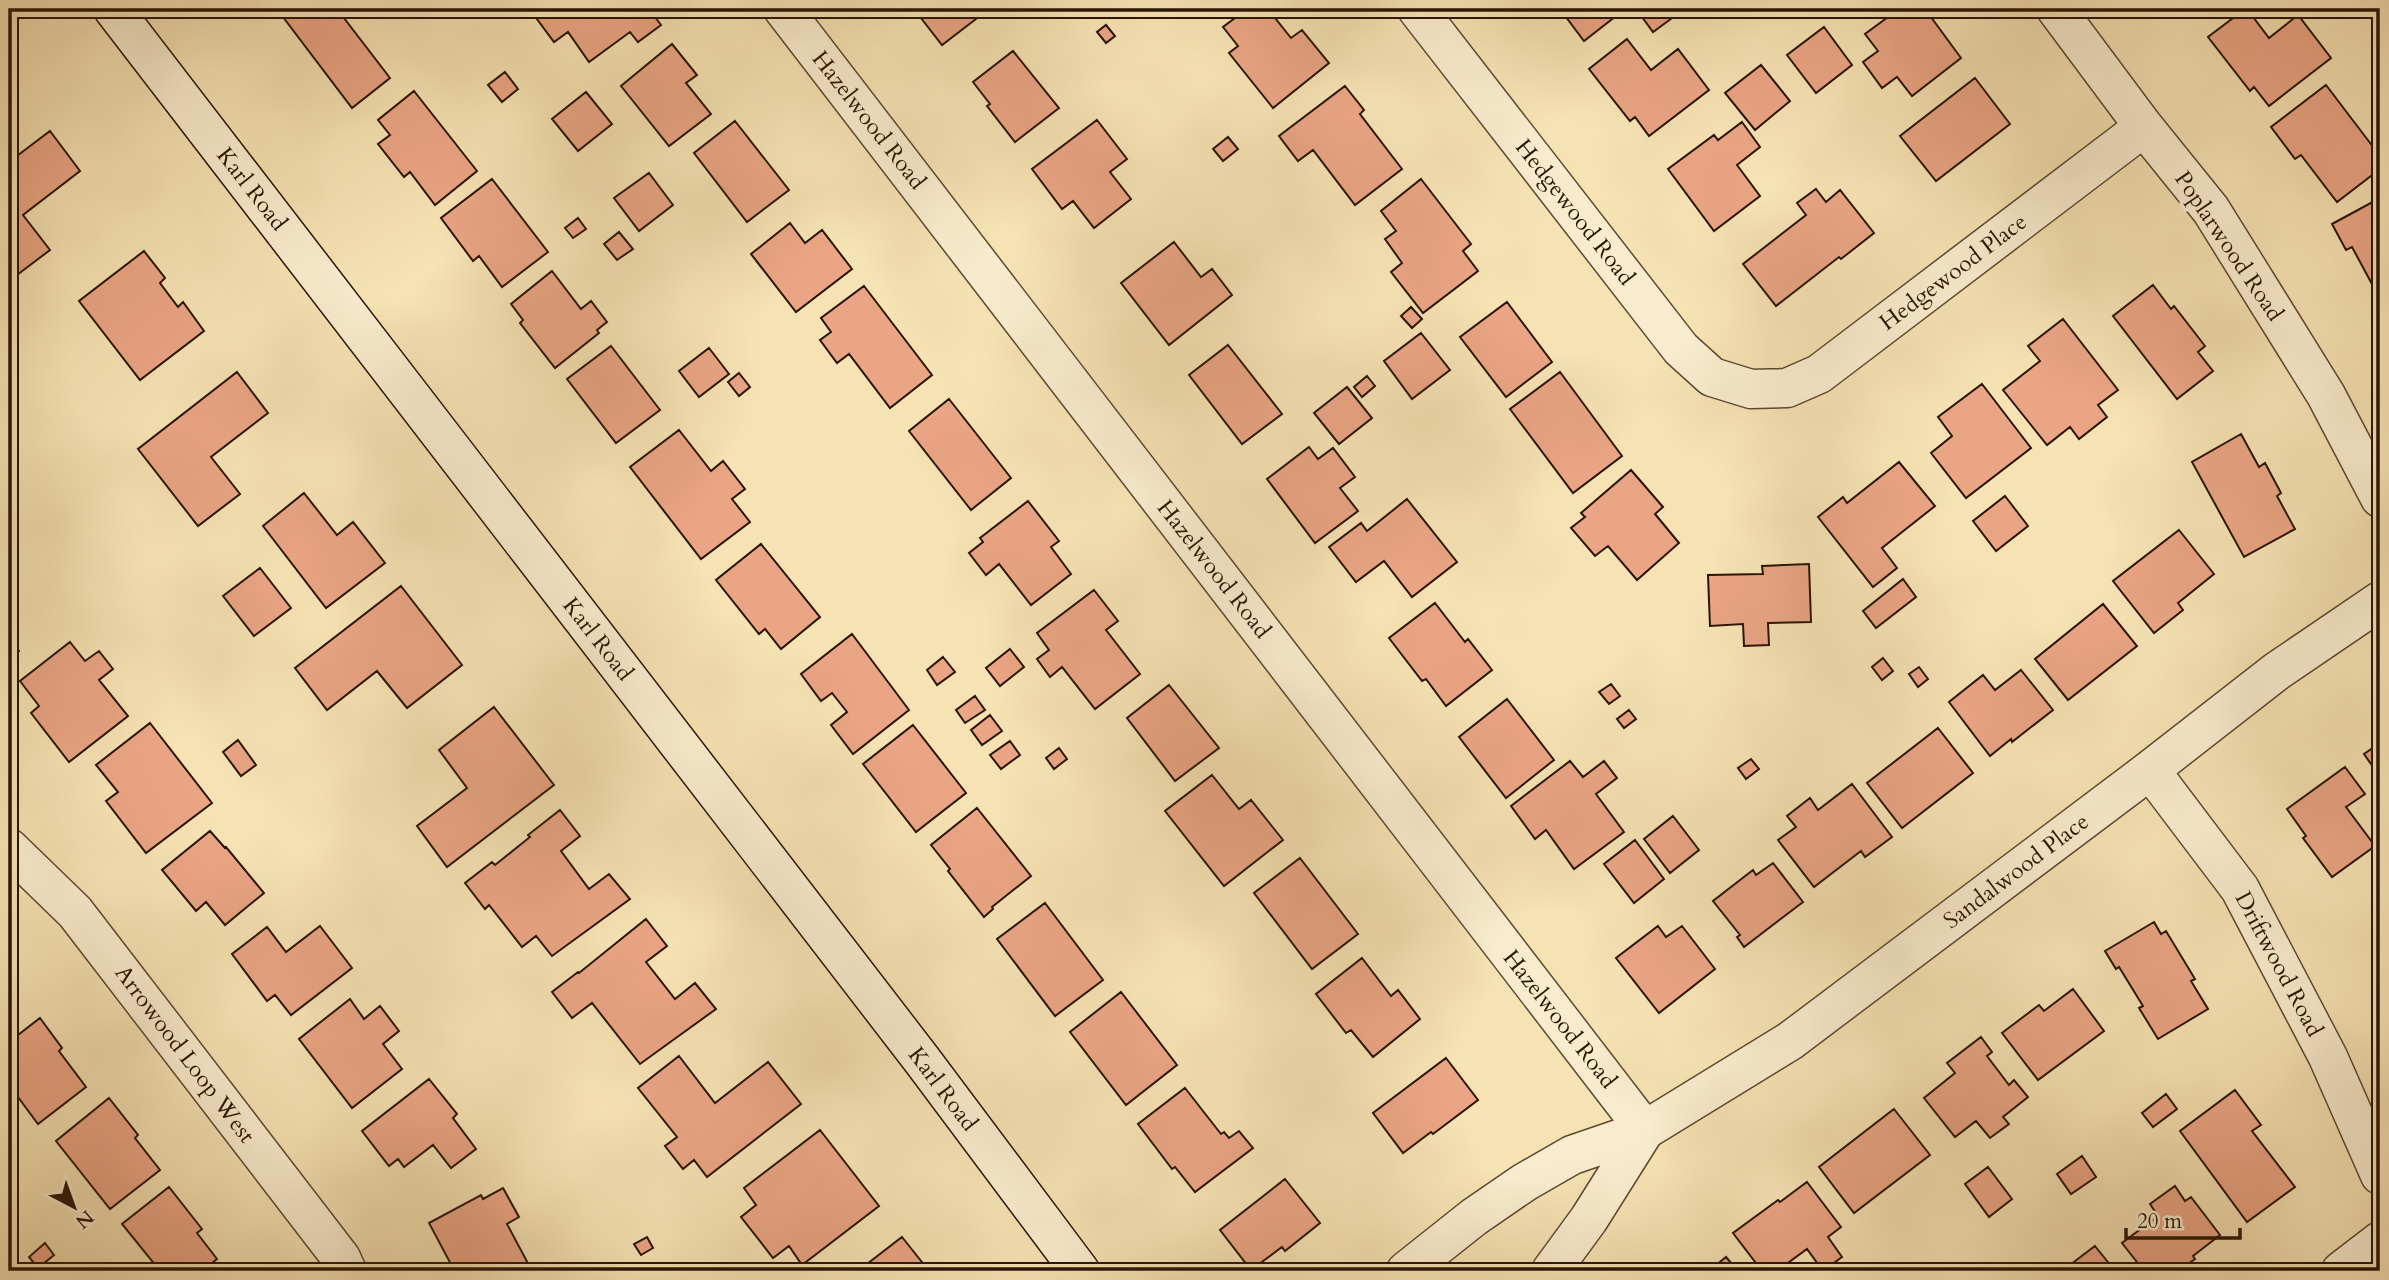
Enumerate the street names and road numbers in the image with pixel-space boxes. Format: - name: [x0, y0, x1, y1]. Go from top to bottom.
- street label: Hazelwood Road: [805, 44, 933, 196]
- street label: Hedgewood Road: [1508, 133, 1642, 292]
- street label: Karl Road: [210, 141, 295, 238]
- street label: Poplarwood Road: [2167, 165, 2291, 328]
- street label: Hedgewood Place: [1873, 206, 2033, 338]
- street label: Hazelwood Road: [1150, 493, 1278, 645]
- street label: Karl Road: [556, 591, 641, 688]
- street label: Sandalwood Place: [1937, 806, 2095, 936]
- street label: Driftwood Road: [2228, 886, 2331, 1043]
- street label: Hazelwood Road: [1496, 943, 1624, 1095]
- street label: Arrowood Loop West: [108, 959, 262, 1149]
- street label: Karl Road: [901, 1041, 985, 1138]

